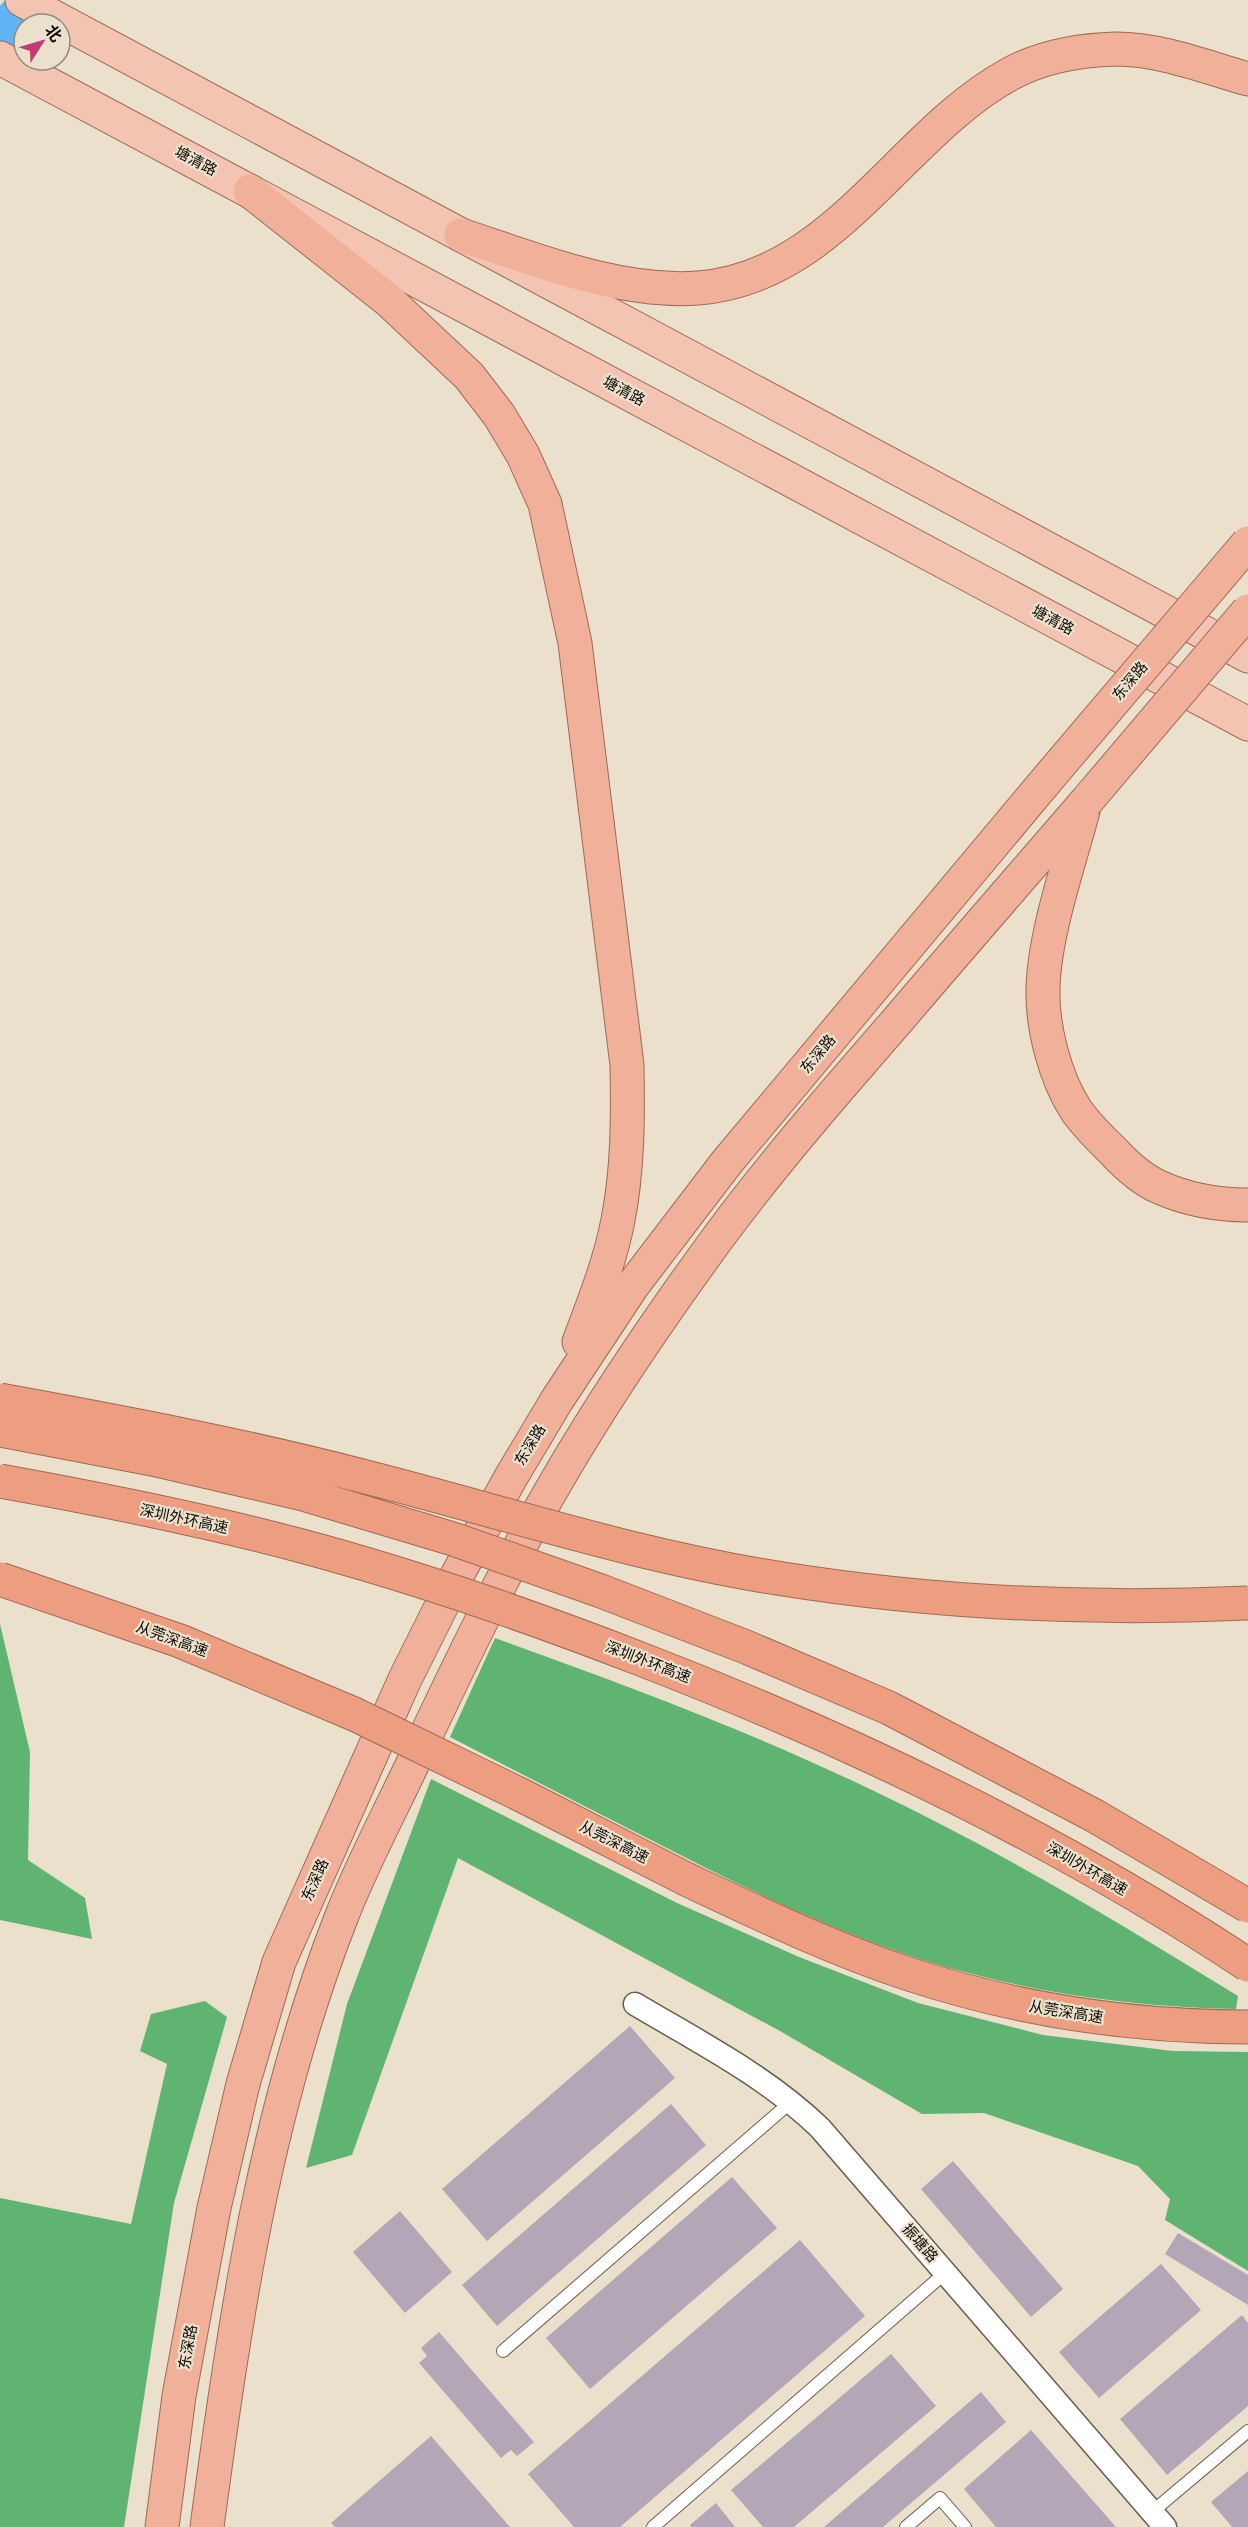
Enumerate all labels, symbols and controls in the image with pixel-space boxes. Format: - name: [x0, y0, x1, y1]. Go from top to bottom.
- north arrow: [12, 12, 72, 72]
- text: 北: [40, 21, 66, 46]
- street label: 塘清路: [172, 142, 220, 180]
- street label: 塘清路: [600, 372, 648, 410]
- street label: 塘清路: [1029, 601, 1077, 639]
- street label: 东深路: [1109, 658, 1151, 704]
- street label: 东深路: [797, 1031, 839, 1077]
- street label: 东深路: [511, 1421, 549, 1469]
- street label: 深圳外环高速: [138, 1501, 230, 1537]
- street label: 从莞深高速: [134, 1618, 210, 1660]
- street label: 深圳外环高速: [603, 1637, 693, 1687]
- street label: 从莞深高速: [576, 1817, 652, 1867]
- street label: 深圳外环高速: [1044, 1839, 1130, 1899]
- street label: 东深路: [298, 1856, 332, 1904]
- street label: 从莞深高速: [1028, 1997, 1104, 2027]
- street label: 振塘路: [898, 2220, 942, 2266]
- street label: 东深路: [175, 2323, 201, 2371]

